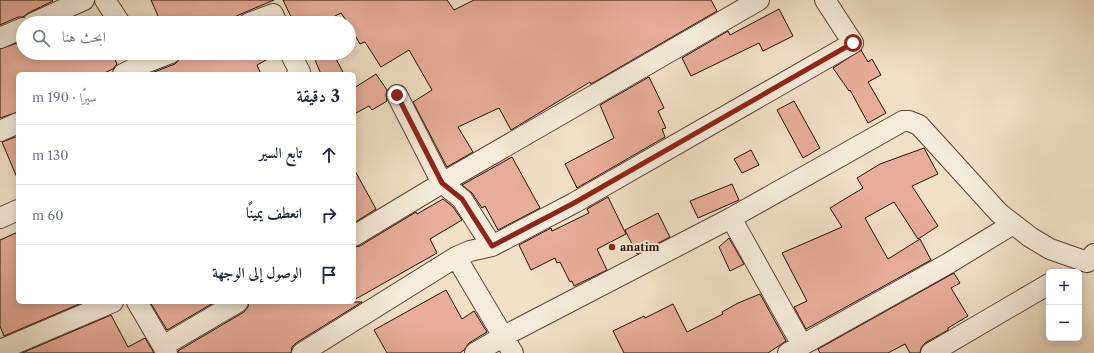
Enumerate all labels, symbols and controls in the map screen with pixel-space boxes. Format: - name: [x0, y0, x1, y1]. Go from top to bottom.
- search box: [16, 16, 356, 60]
- icon: search: [30, 27, 52, 49]
- text: ابحث هنا: [62, 27, 106, 46]
- route start: [844, 34, 862, 52]
- text: 3 دقيقة: [296, 86, 340, 106]
- route end: [388, 86, 406, 104]
- text: سيرًا · 190 m: [32, 89, 97, 105]
- text: تابع السير: [259, 143, 302, 162]
- icon: ahead: [318, 144, 340, 166]
- text: 130 m: [32, 147, 68, 163]
- text: انعطف يمينًا: [246, 203, 302, 222]
- icon: right: [318, 204, 340, 226]
- text: 60 m: [32, 207, 63, 223]
- place label: anatim: [620, 240, 660, 254]
- marker: anatim: [607, 242, 617, 252]
- text: الوصول إلى الوجهة: [212, 263, 302, 282]
- icon: arrive: [318, 264, 340, 286]
- map controls: [1046, 269, 1082, 341]
- button: +: [1046, 269, 1082, 305]
- button: −: [1046, 305, 1082, 341]

